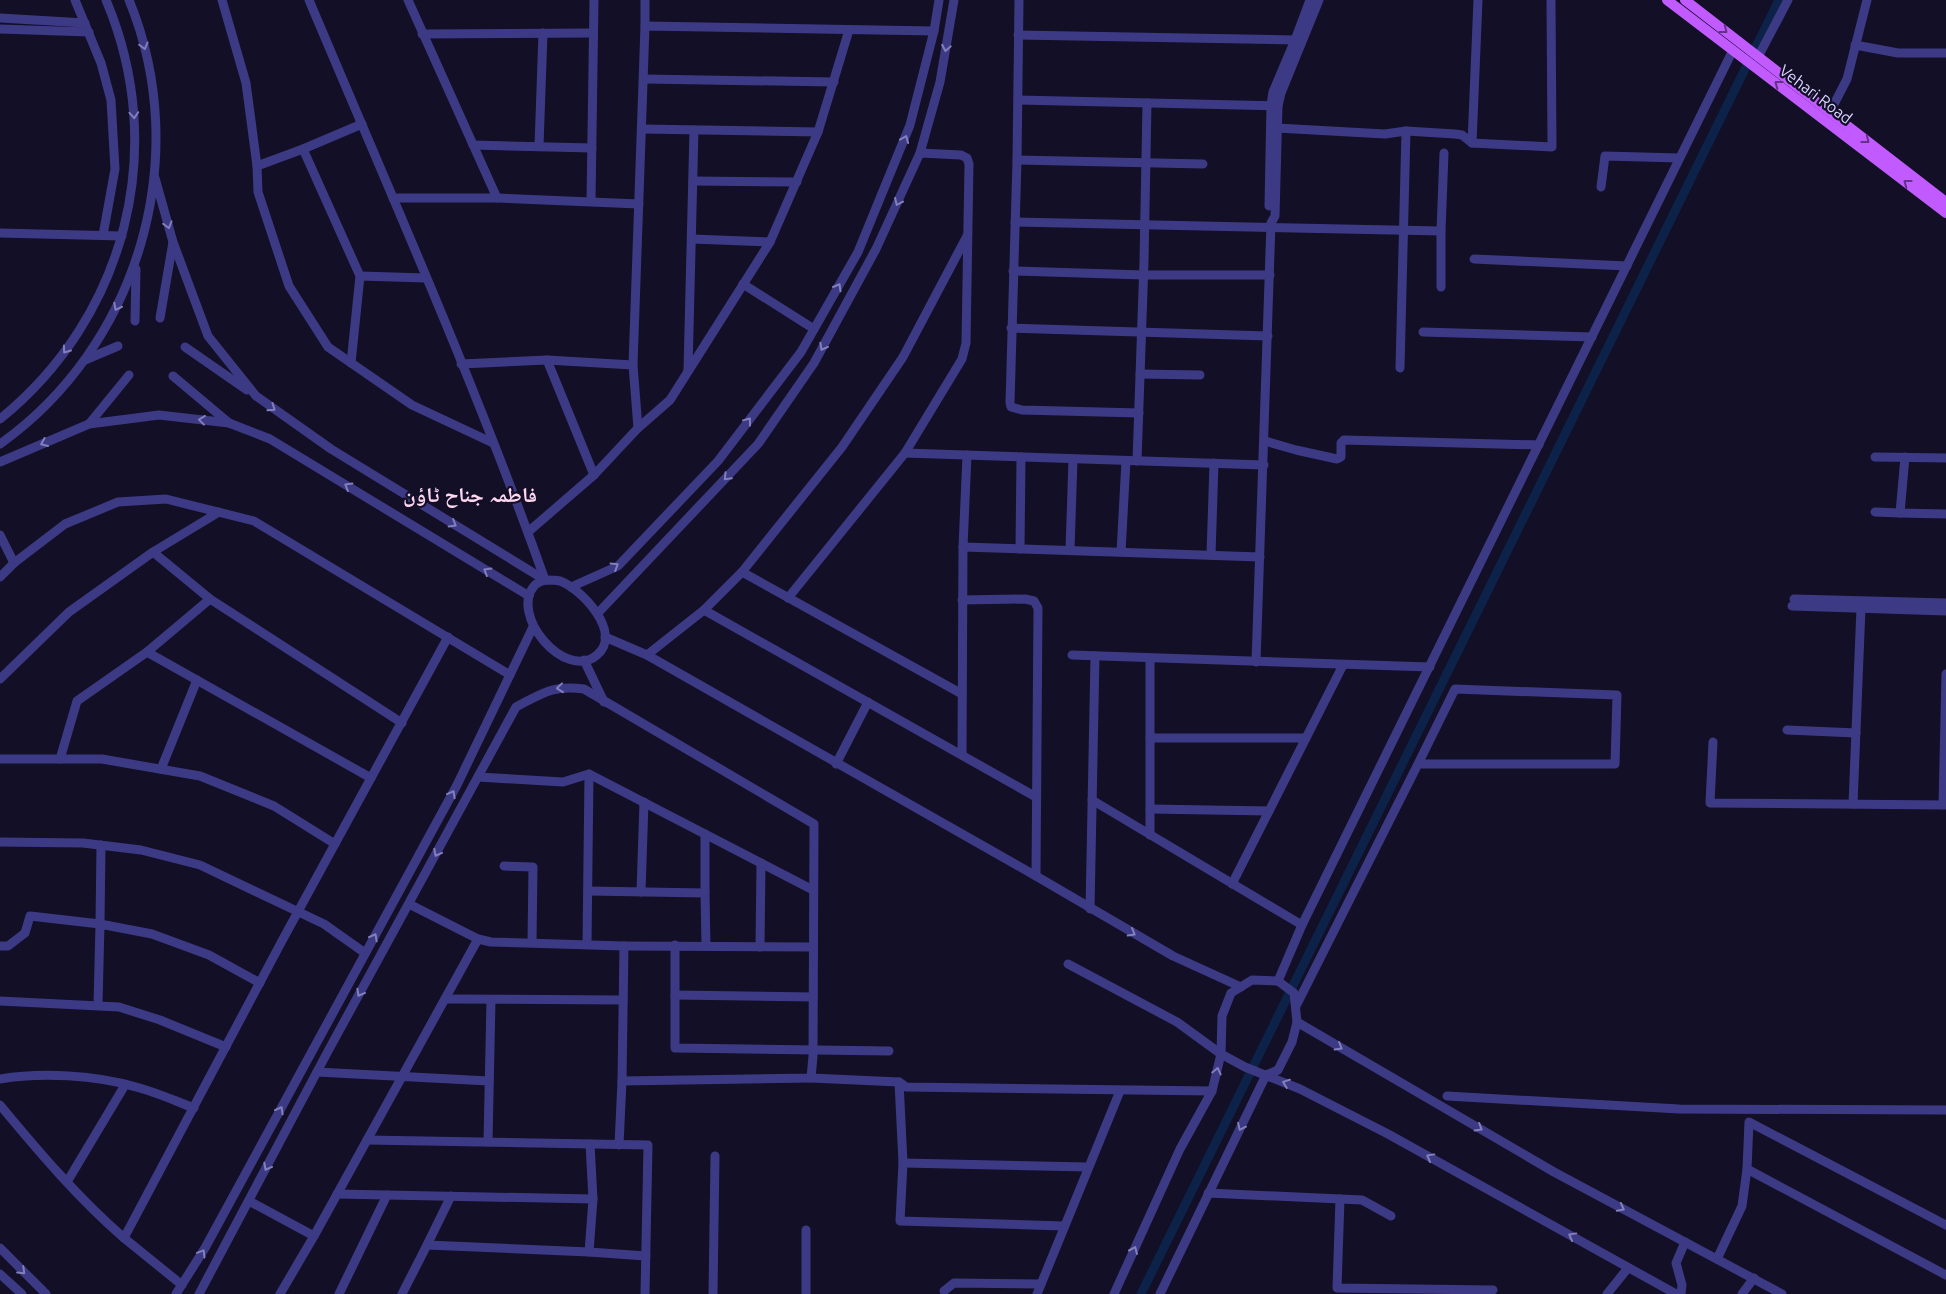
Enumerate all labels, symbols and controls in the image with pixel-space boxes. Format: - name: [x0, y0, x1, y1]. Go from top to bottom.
- one-way arrow: [1718, 24, 1727, 33]
- one-way arrow: [139, 42, 149, 50]
- one-way arrow: [941, 44, 951, 52]
- street label: Vehari Road: [1776, 61, 1856, 127]
- one-way arrow: [1775, 82, 1784, 90]
- one-way arrow: [129, 111, 140, 119]
- one-way arrow: [1860, 134, 1870, 143]
- one-way arrow: [899, 135, 909, 144]
- one-way arrow: [1903, 180, 1913, 189]
- one-way arrow: [893, 197, 904, 206]
- one-way arrow: [162, 221, 173, 229]
- one-way arrow: [832, 283, 842, 292]
- one-way arrow: [113, 301, 123, 310]
- one-way arrow: [819, 341, 829, 350]
- one-way arrow: [63, 344, 72, 354]
- one-way arrow: [267, 402, 276, 411]
- one-way arrow: [198, 415, 206, 426]
- one-way arrow: [742, 417, 751, 427]
- one-way arrow: [40, 436, 49, 447]
- one-way arrow: [724, 471, 733, 480]
- district label: فاطمہ جناح ٹاؤن: [403, 482, 537, 508]
- one-way arrow: [345, 483, 354, 492]
- one-way arrow: [448, 518, 457, 527]
- one-way arrow: [610, 563, 619, 573]
- one-way arrow: [484, 567, 493, 577]
- one-way arrow: [556, 682, 564, 693]
- one-way arrow: [445, 790, 455, 799]
- one-way arrow: [433, 848, 443, 857]
- one-way arrow: [1127, 927, 1136, 937]
- one-way arrow: [368, 933, 378, 942]
- one-way arrow: [356, 987, 366, 996]
- one-way arrow: [1334, 1040, 1343, 1050]
- one-way arrow: [1211, 1066, 1222, 1075]
- one-way arrow: [1282, 1079, 1291, 1089]
- one-way arrow: [274, 1106, 284, 1115]
- one-way arrow: [1236, 1122, 1247, 1131]
- one-way arrow: [1474, 1122, 1483, 1132]
- one-way arrow: [1427, 1154, 1436, 1164]
- one-way arrow: [263, 1161, 273, 1170]
- one-way arrow: [1616, 1202, 1625, 1212]
- one-way arrow: [1568, 1233, 1577, 1243]
- one-way arrow: [1128, 1246, 1139, 1255]
- one-way arrow: [195, 1249, 205, 1258]
- one-way arrow: [17, 1265, 26, 1274]

